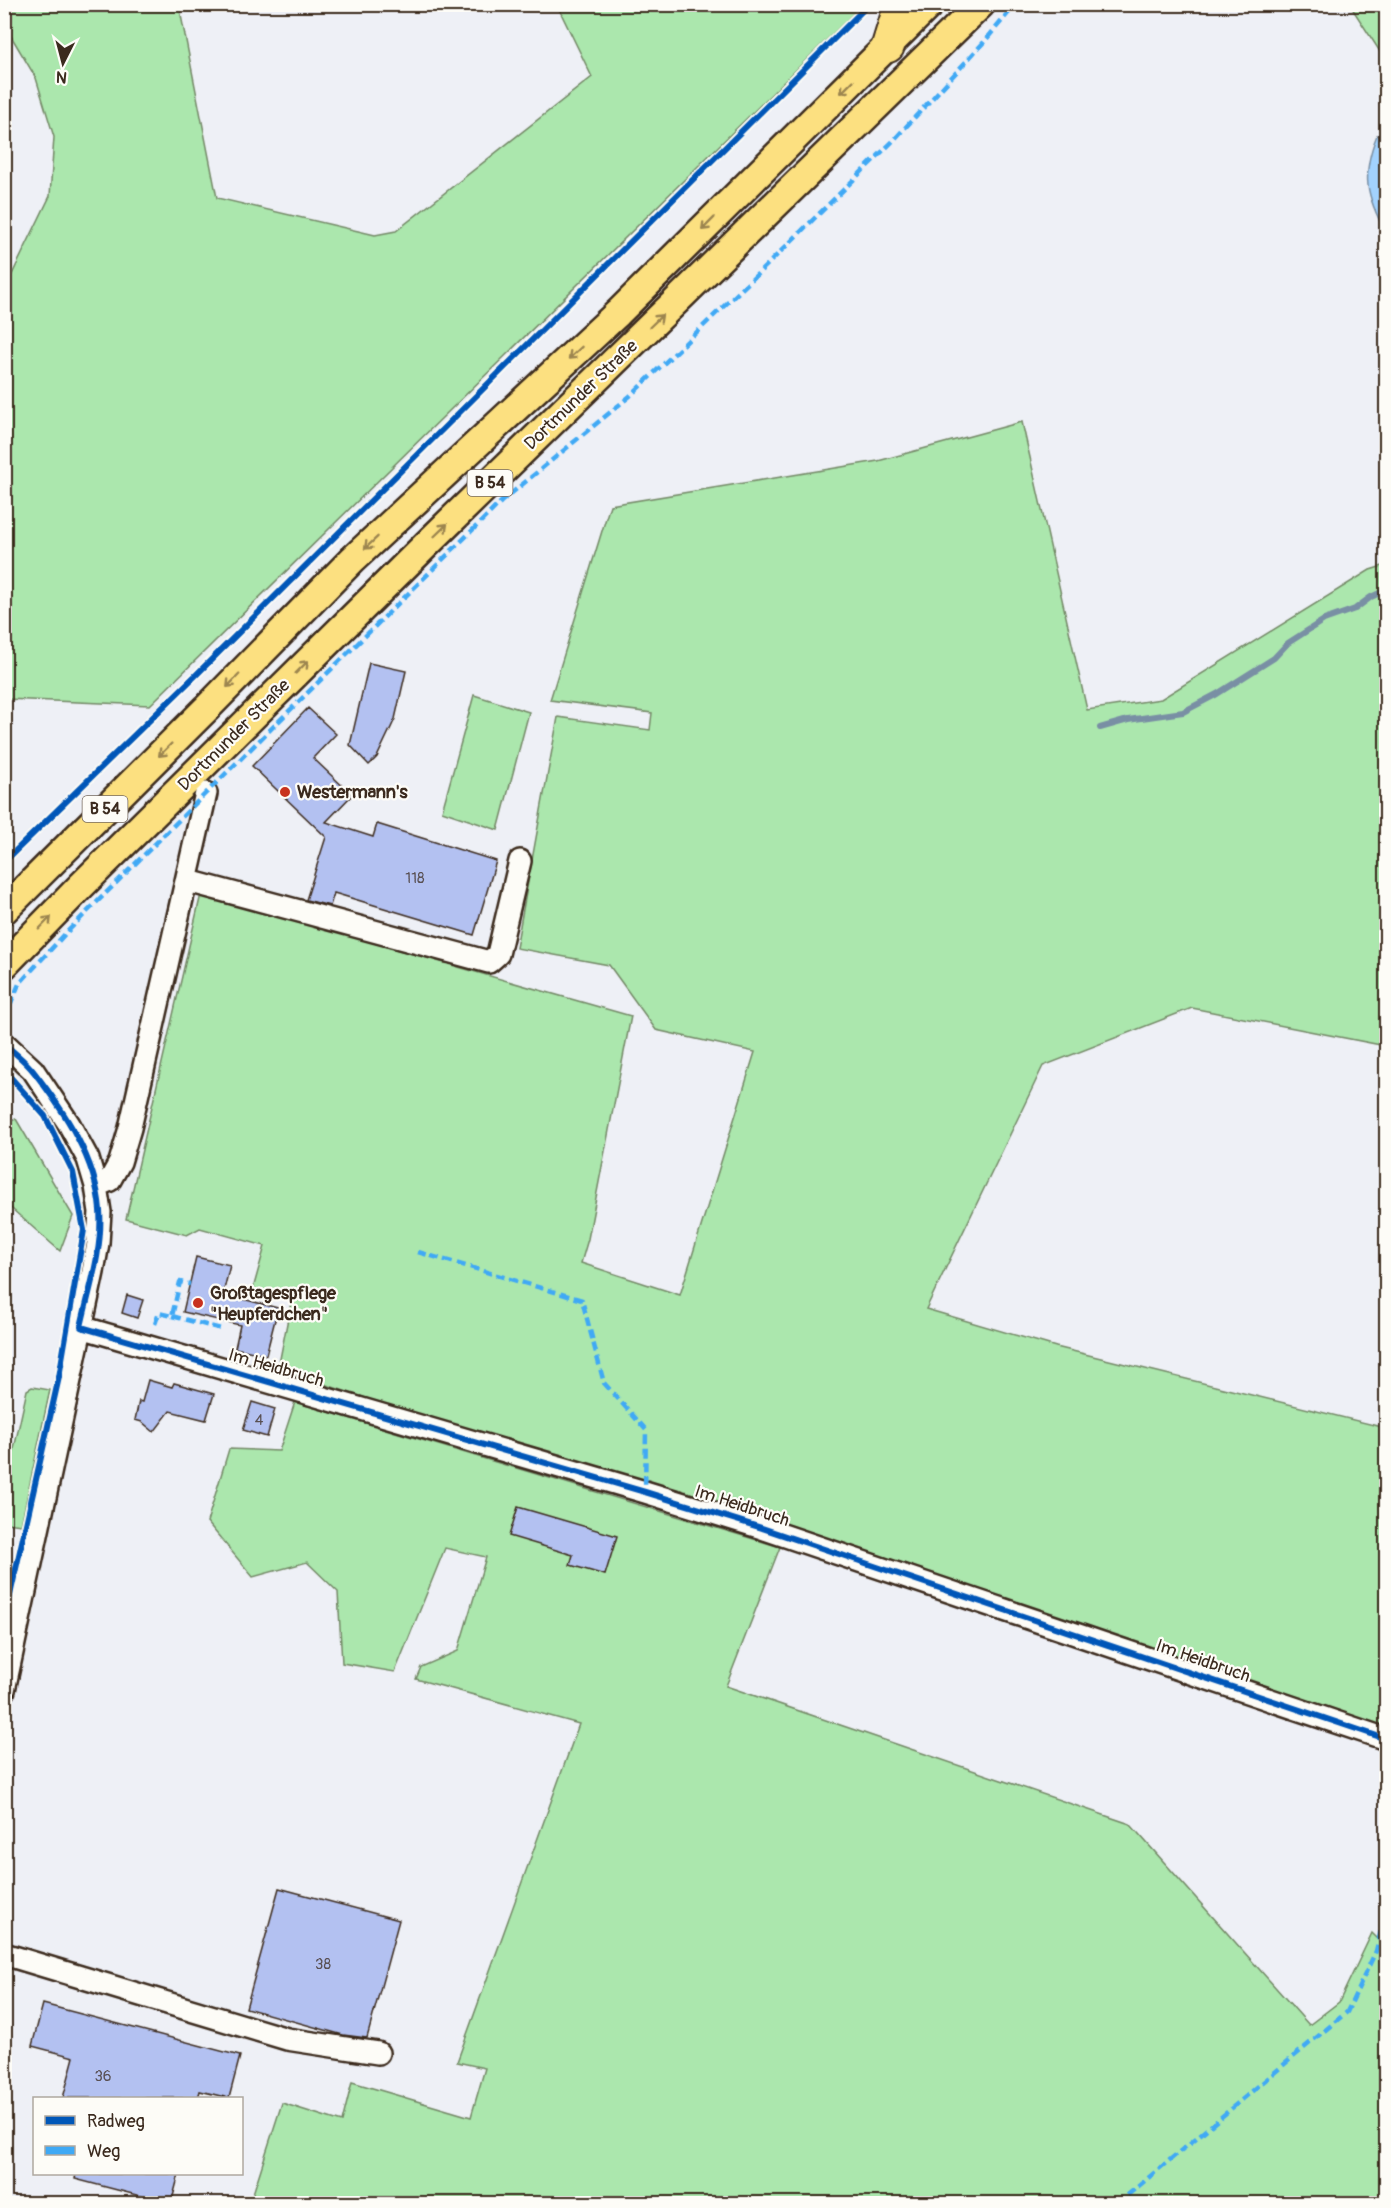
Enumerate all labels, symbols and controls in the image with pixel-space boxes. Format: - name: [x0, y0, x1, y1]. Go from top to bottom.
- north arrow: [33, 33, 93, 93]
- text: N: [55, 66, 68, 87]
- one-way arrow: [839, 80, 854, 95]
- one-way arrow: [701, 217, 715, 232]
- one-way arrow: [649, 314, 664, 329]
- street label: Dortmunder Straße: [519, 335, 643, 455]
- one-way arrow: [568, 346, 583, 360]
- road number: B 54: [468, 470, 512, 496]
- one-way arrow: [434, 523, 449, 538]
- one-way arrow: [363, 535, 378, 550]
- one-way arrow: [295, 660, 310, 675]
- one-way arrow: [226, 673, 241, 688]
- street label: Dortmunder Straße: [173, 674, 295, 796]
- one-way arrow: [158, 742, 172, 757]
- place label: Westermann's: [297, 781, 409, 804]
- marker: Westermann's: [278, 785, 292, 799]
- road number: B 54: [82, 796, 128, 822]
- house number: 118: [405, 869, 425, 888]
- one-way arrow: [38, 916, 52, 931]
- place label: Großtagespflege "Heupferdchen": [210, 1282, 337, 1326]
- marker: Großtagespflege "Heupferdchen": [191, 1296, 205, 1310]
- street label: Im Heidbruch: [226, 1343, 326, 1393]
- house number: 4: [255, 1411, 264, 1430]
- street label: Im Heidbruch: [692, 1480, 792, 1532]
- street label: Im Heidbruch: [1153, 1634, 1253, 1688]
- house number: 38: [315, 1955, 331, 1974]
- house number: 36: [94, 2067, 112, 2086]
- legend: [33, 2097, 243, 2175]
- text: Radweg: [87, 2110, 145, 2133]
- text: Weg: [87, 2140, 120, 2163]

